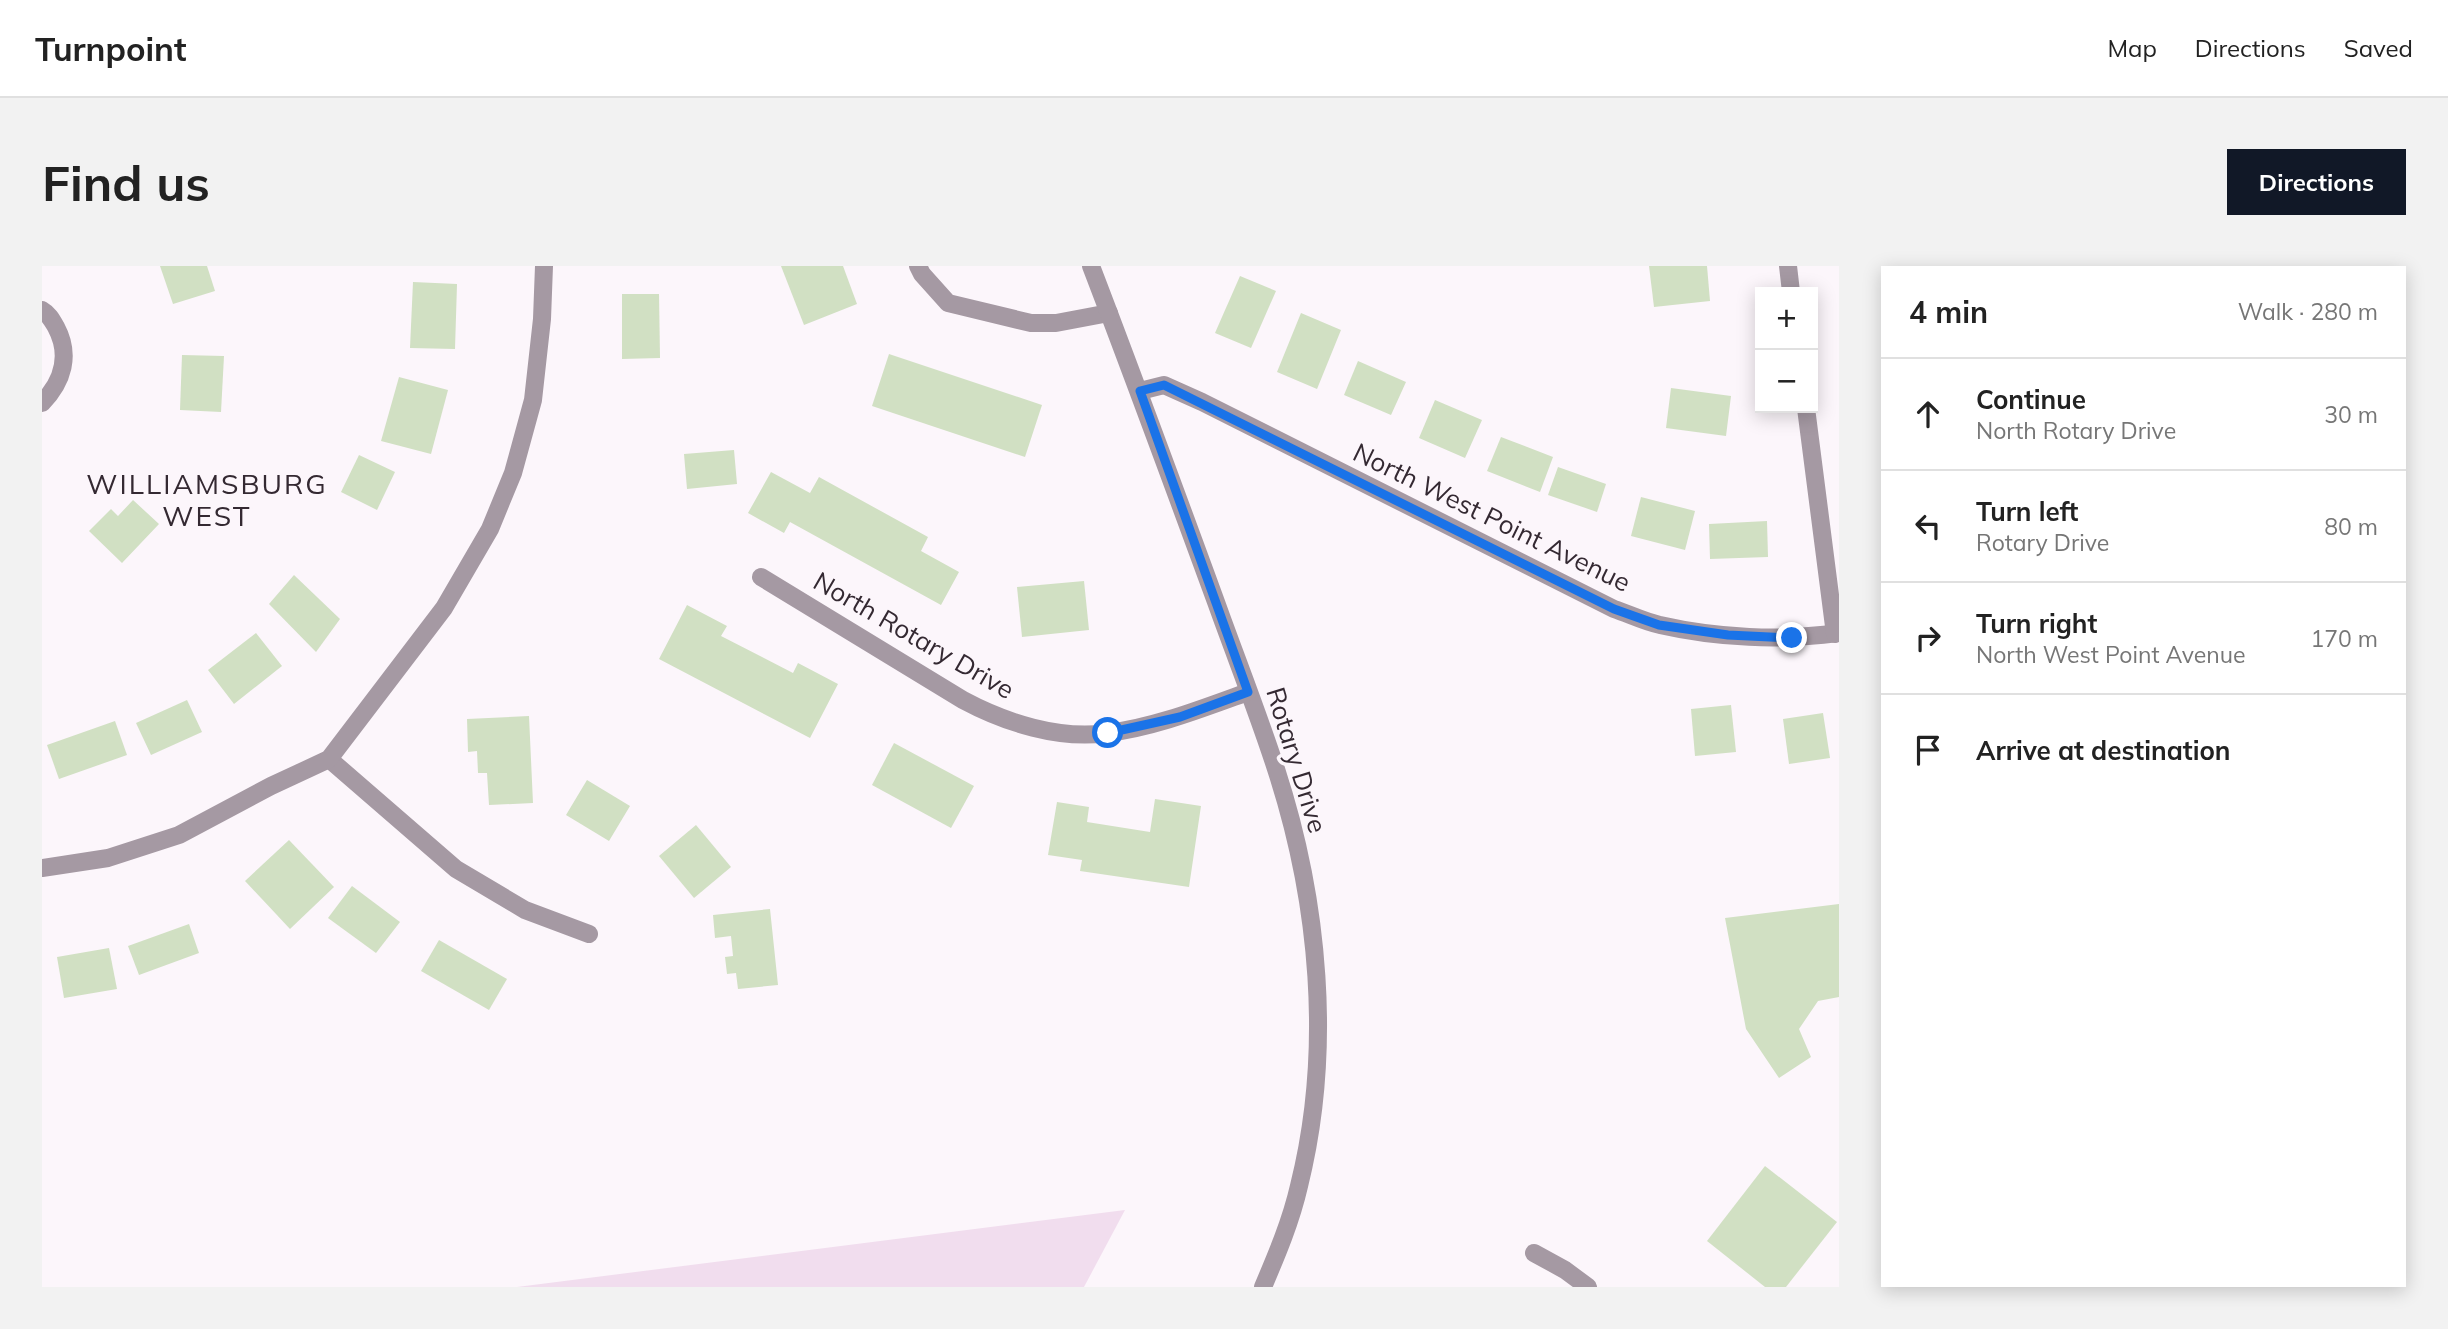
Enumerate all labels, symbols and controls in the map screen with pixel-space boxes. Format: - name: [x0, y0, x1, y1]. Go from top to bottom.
- text: Turnpoint: [35, 28, 187, 69]
- text: Map: [2107, 33, 2157, 63]
- text: Directions: [2195, 33, 2306, 63]
- text: Saved: [2344, 33, 2413, 63]
- button: Directions: [2227, 149, 2406, 215]
- text: Find us: [42, 152, 210, 213]
- map controls: [1755, 287, 1818, 413]
- button: +: [1755, 287, 1818, 350]
- text: 4 min: [1909, 293, 1988, 331]
- text: Walk · 280 m: [2238, 297, 2378, 326]
- button: −: [1755, 350, 1818, 413]
- text: Continue: [1976, 383, 2086, 416]
- icon: ahead: [1909, 395, 1947, 433]
- text: 30 m: [2324, 400, 2378, 429]
- text: North Rotary Drive: [1976, 416, 2176, 445]
- street label: North West Point Avenue: [1348, 435, 1636, 599]
- district label: WILLIAMSBURG WEST: [86, 466, 328, 533]
- text: Turn left: [1976, 495, 2078, 528]
- icon: left: [1909, 507, 1947, 545]
- text: 80 m: [2324, 512, 2378, 541]
- text: Rotary Drive: [1976, 528, 2109, 557]
- street label: North Rotary Drive: [808, 564, 1020, 706]
- text: Turn right: [1976, 607, 2097, 640]
- icon: right: [1909, 619, 1947, 657]
- route end: [1776, 622, 1807, 653]
- text: 170 m: [2310, 624, 2378, 653]
- text: North West Point Avenue: [1976, 640, 2246, 669]
- street label: Rotary Drive: [1259, 683, 1335, 837]
- route start: [1092, 717, 1123, 748]
- icon: arrive: [1909, 731, 1947, 769]
- text: Arrive at destination: [1976, 734, 2231, 767]

